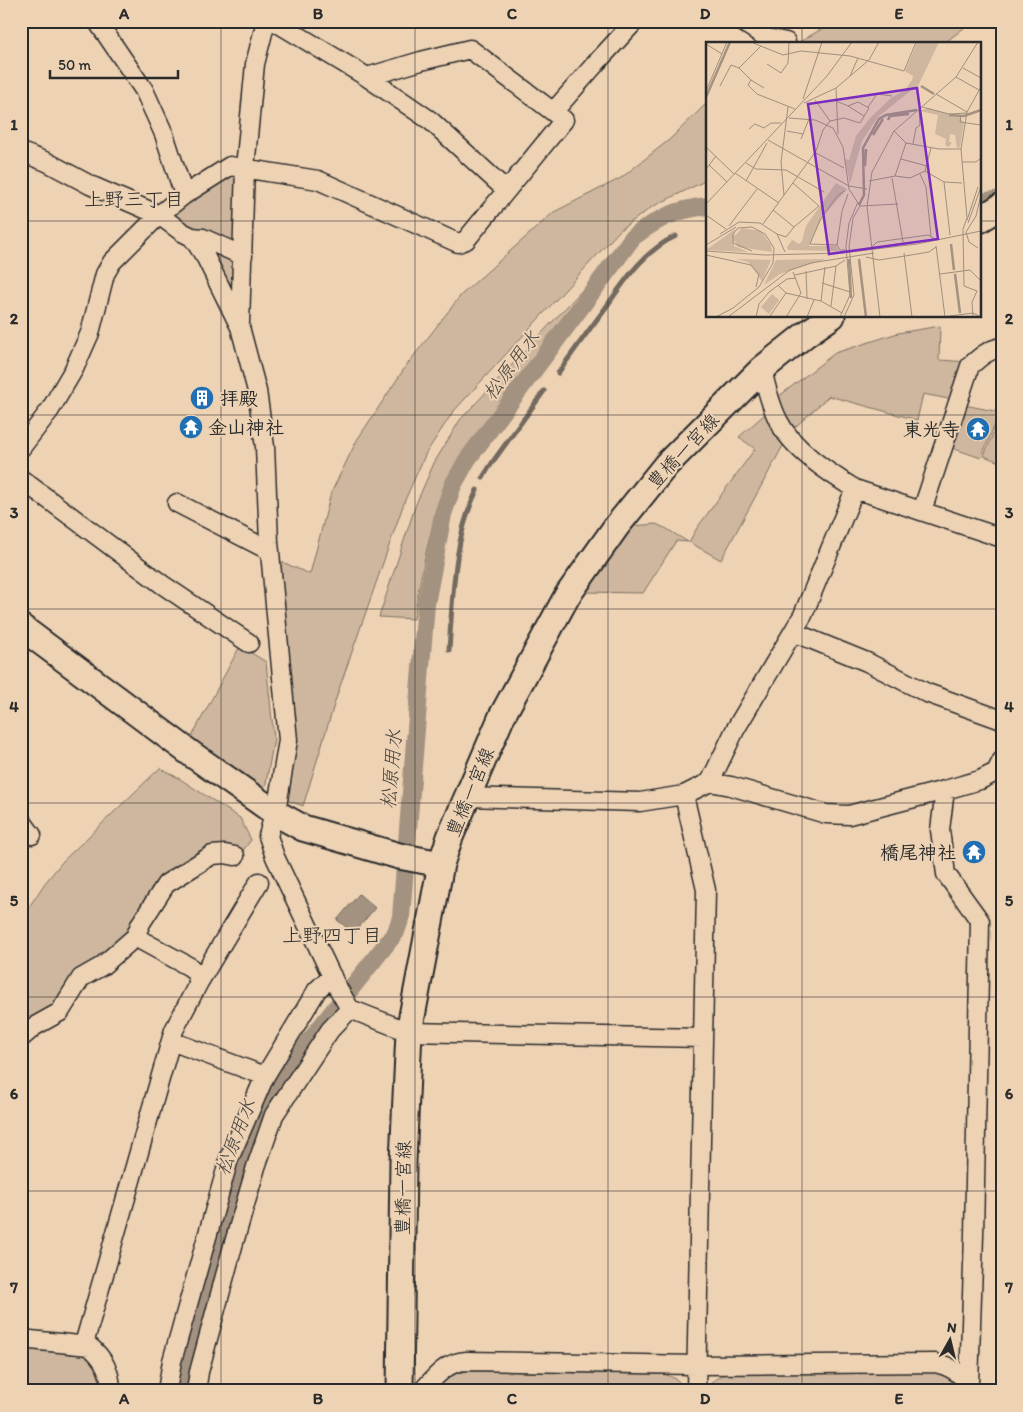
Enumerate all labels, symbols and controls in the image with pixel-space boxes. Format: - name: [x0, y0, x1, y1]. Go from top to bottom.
- text: A: [118, 4, 130, 23]
- text: B: [313, 4, 324, 23]
- text: C: [507, 4, 518, 23]
- text: D: [700, 4, 711, 23]
- text: E: [895, 4, 904, 23]
- inset map: [706, 42, 980, 318]
- scale bar: [50, 48, 178, 80]
- text: 50 m: [58, 56, 91, 74]
- text: 1: [10, 115, 18, 134]
- text: 1: [1005, 115, 1013, 134]
- district label: 上野三丁目: [84, 187, 184, 211]
- text: 2: [10, 309, 19, 328]
- text: 2: [1005, 309, 1014, 328]
- water label: 松原用水: [477, 326, 545, 404]
- building icon: 拝殿: [189, 385, 215, 411]
- place label: 拝殿: [220, 387, 258, 410]
- street label: 豊橋一宮線: [642, 408, 724, 494]
- temple icon: 金山神社: [178, 414, 204, 440]
- place label: 金山神社: [208, 416, 284, 439]
- temple icon: 東光寺: [965, 416, 991, 442]
- place label: 東光寺: [903, 418, 960, 441]
- text: 3: [10, 503, 19, 522]
- text: 3: [1005, 503, 1014, 522]
- text: 4: [9, 697, 19, 716]
- text: 4: [1004, 697, 1014, 716]
- water label: 松原用水: [376, 728, 406, 810]
- street label: 豊橋一宮線: [441, 744, 499, 840]
- temple icon: 橋尾神社: [961, 839, 987, 865]
- place label: 橋尾神社: [880, 841, 956, 864]
- text: 5: [10, 891, 19, 910]
- text: 5: [1005, 891, 1014, 910]
- district label: 上野四丁目: [282, 923, 382, 947]
- text: 6: [10, 1084, 19, 1103]
- text: 6: [1005, 1084, 1014, 1103]
- water label: 松原用水: [209, 1095, 261, 1179]
- street label: 豊橋一宮線: [391, 1140, 415, 1236]
- text: 7: [9, 1278, 18, 1297]
- text: 7: [1004, 1278, 1013, 1297]
- north arrow: [926, 1314, 976, 1364]
- text: N: [946, 1319, 958, 1337]
- text: A: [118, 1389, 130, 1408]
- text: B: [313, 1389, 324, 1408]
- text: C: [507, 1389, 518, 1408]
- text: D: [700, 1389, 711, 1408]
- text: E: [895, 1389, 904, 1408]

